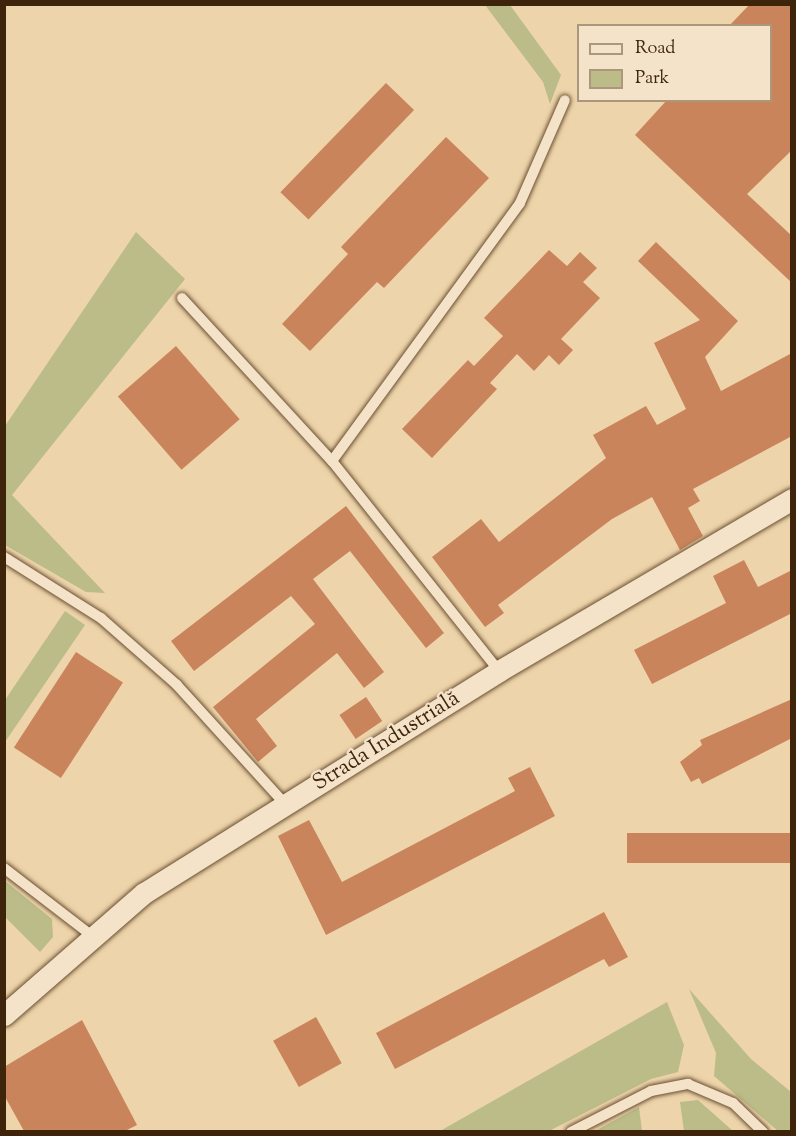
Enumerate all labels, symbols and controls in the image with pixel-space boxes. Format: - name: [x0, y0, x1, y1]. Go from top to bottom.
- legend: [577, 24, 772, 102]
- text: Road: [635, 36, 675, 62]
- text: Park: [635, 66, 669, 92]
- street label: Strada Industrială: [309, 686, 465, 798]

